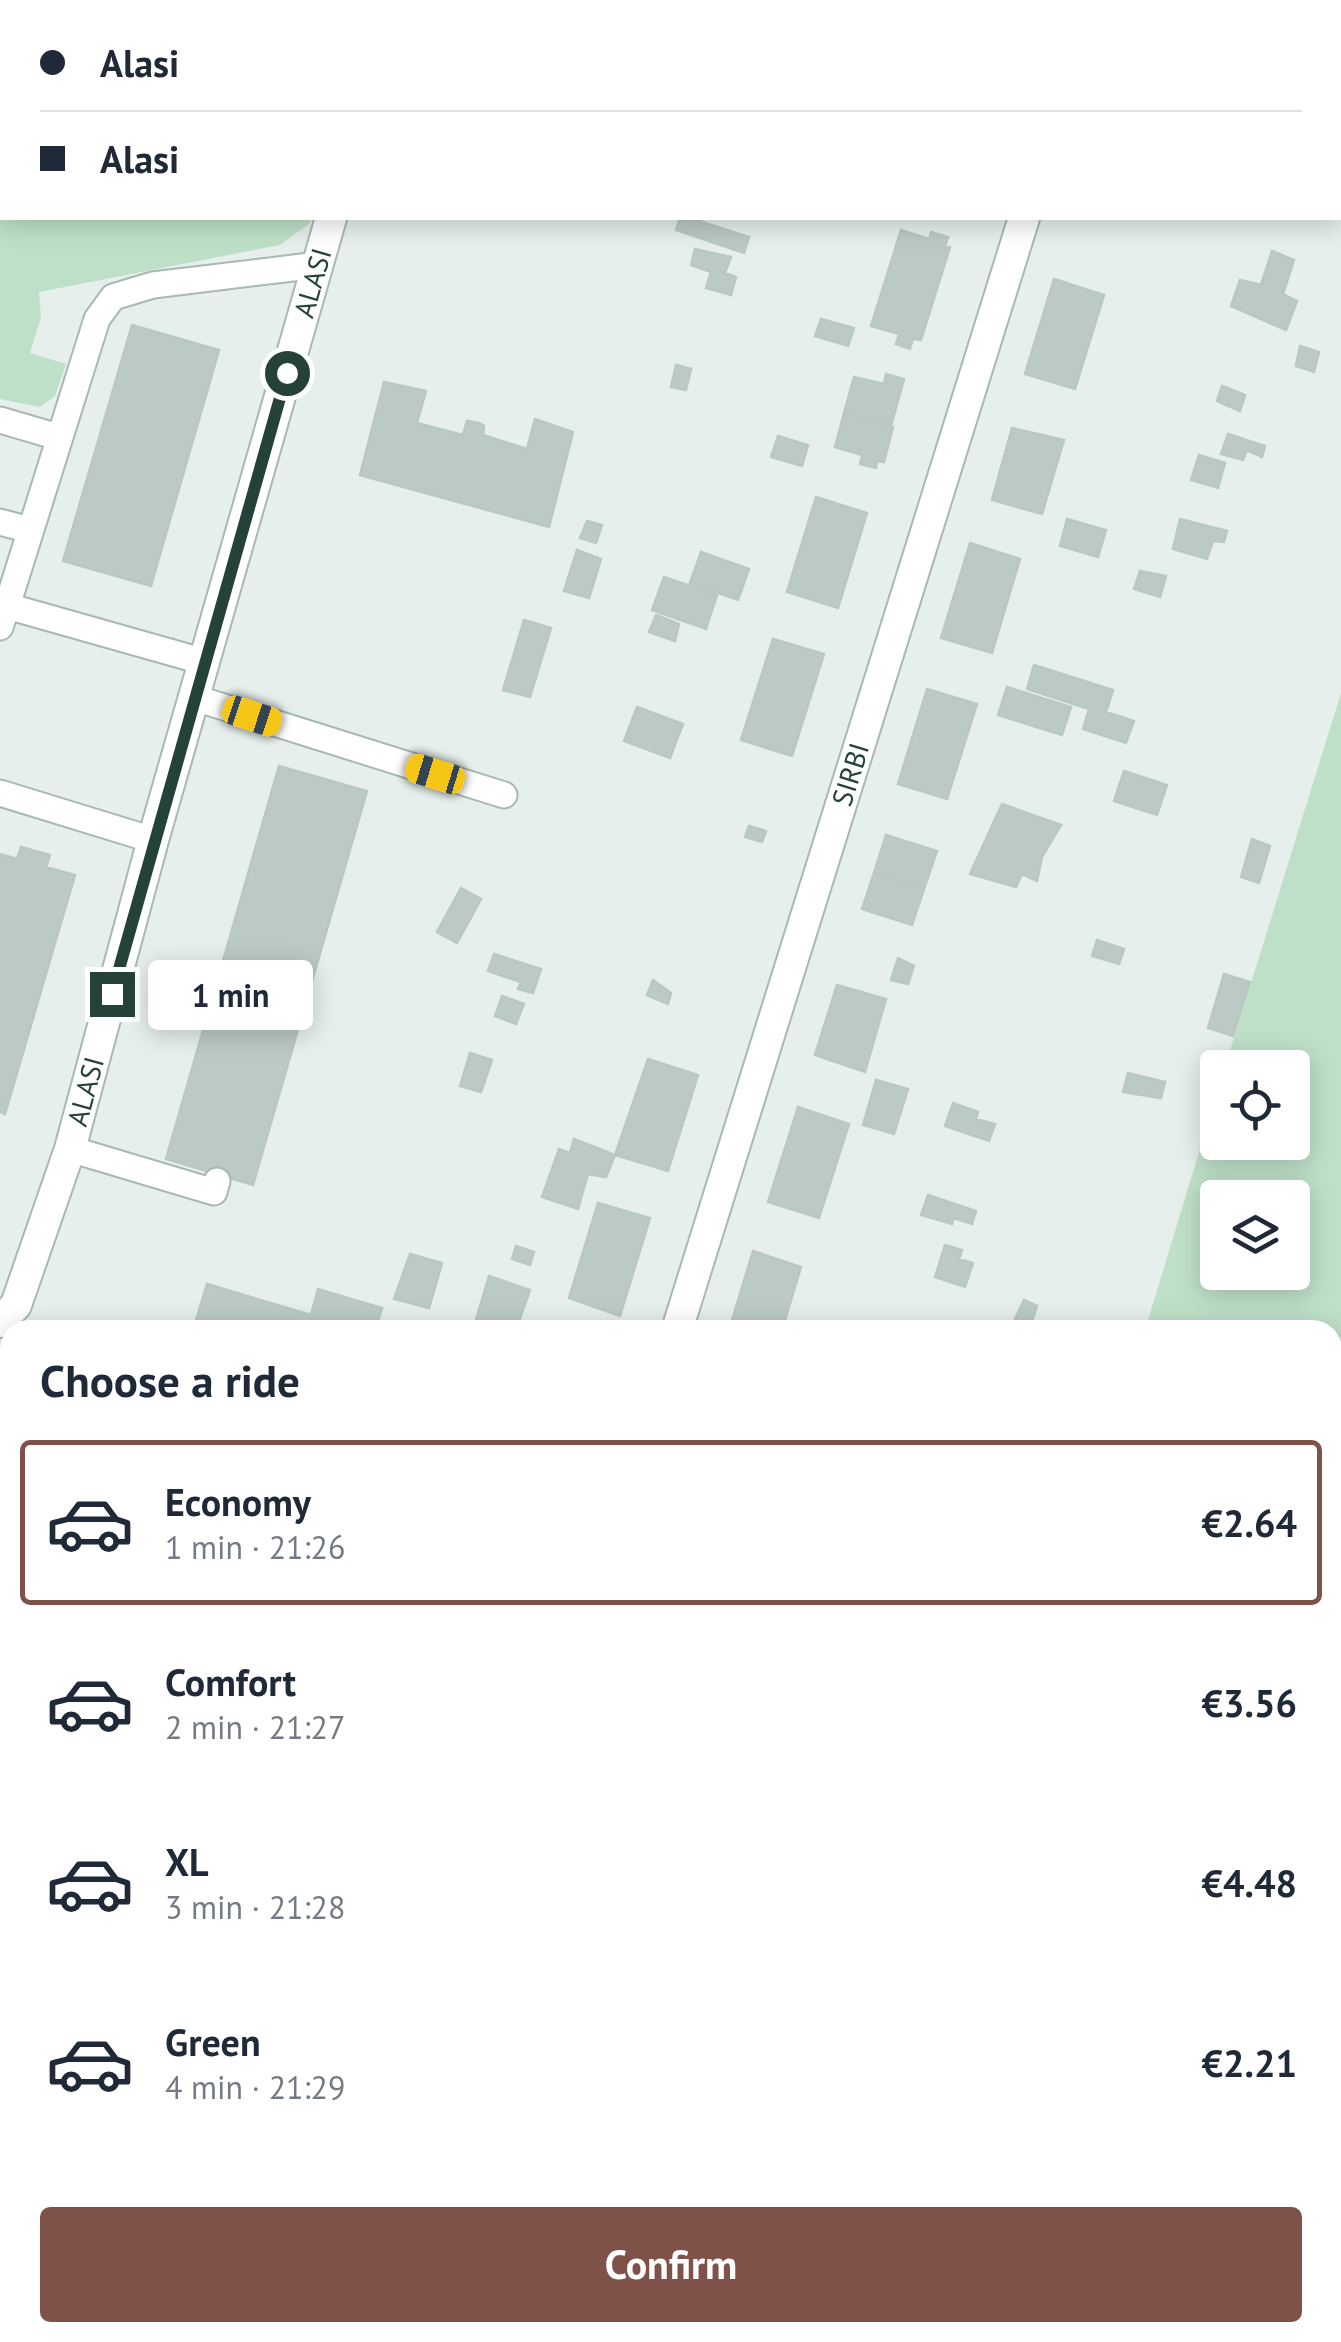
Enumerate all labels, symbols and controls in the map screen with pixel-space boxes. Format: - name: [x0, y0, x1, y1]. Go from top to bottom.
- text: Alasi: [100, 38, 179, 87]
- text: Alasi: [100, 134, 179, 183]
- street label: ALASI: [285, 244, 339, 322]
- route start: [265, 351, 310, 396]
- car: [219, 692, 285, 740]
- street label: SIRBI: [823, 738, 877, 810]
- car: [402, 751, 468, 797]
- callout: 1 min: [147, 959, 312, 1029]
- route end: [90, 972, 135, 1017]
- text: 1 min: [191, 974, 270, 1016]
- map controls: [1200, 1050, 1310, 1290]
- button: locate: [1200, 1050, 1310, 1160]
- street label: ALASI: [58, 1053, 112, 1130]
- button: layers: [1200, 1180, 1310, 1290]
- text: Choose a ride: [40, 1351, 300, 1409]
- text: Economy: [165, 1477, 311, 1526]
- icon: car: [45, 1478, 135, 1568]
- text: €2.64: [1201, 1498, 1297, 1547]
- text: 1 min · 21:26: [165, 1526, 345, 1568]
- text: Comfort: [165, 1657, 296, 1706]
- icon: car: [45, 1658, 135, 1748]
- text: €3.56: [1201, 1678, 1297, 1727]
- text: 2 min · 21:27: [165, 1706, 345, 1748]
- text: XL: [165, 1837, 209, 1886]
- icon: car: [45, 1838, 135, 1928]
- text: €4.48: [1201, 1858, 1297, 1907]
- text: 3 min · 21:28: [165, 1886, 345, 1928]
- text: Green: [165, 2017, 261, 2066]
- icon: car: [45, 2018, 135, 2108]
- text: €2.21: [1201, 2038, 1297, 2087]
- text: 4 min · 21:29: [165, 2066, 345, 2108]
- button: Confirm: [40, 2207, 1302, 2322]

